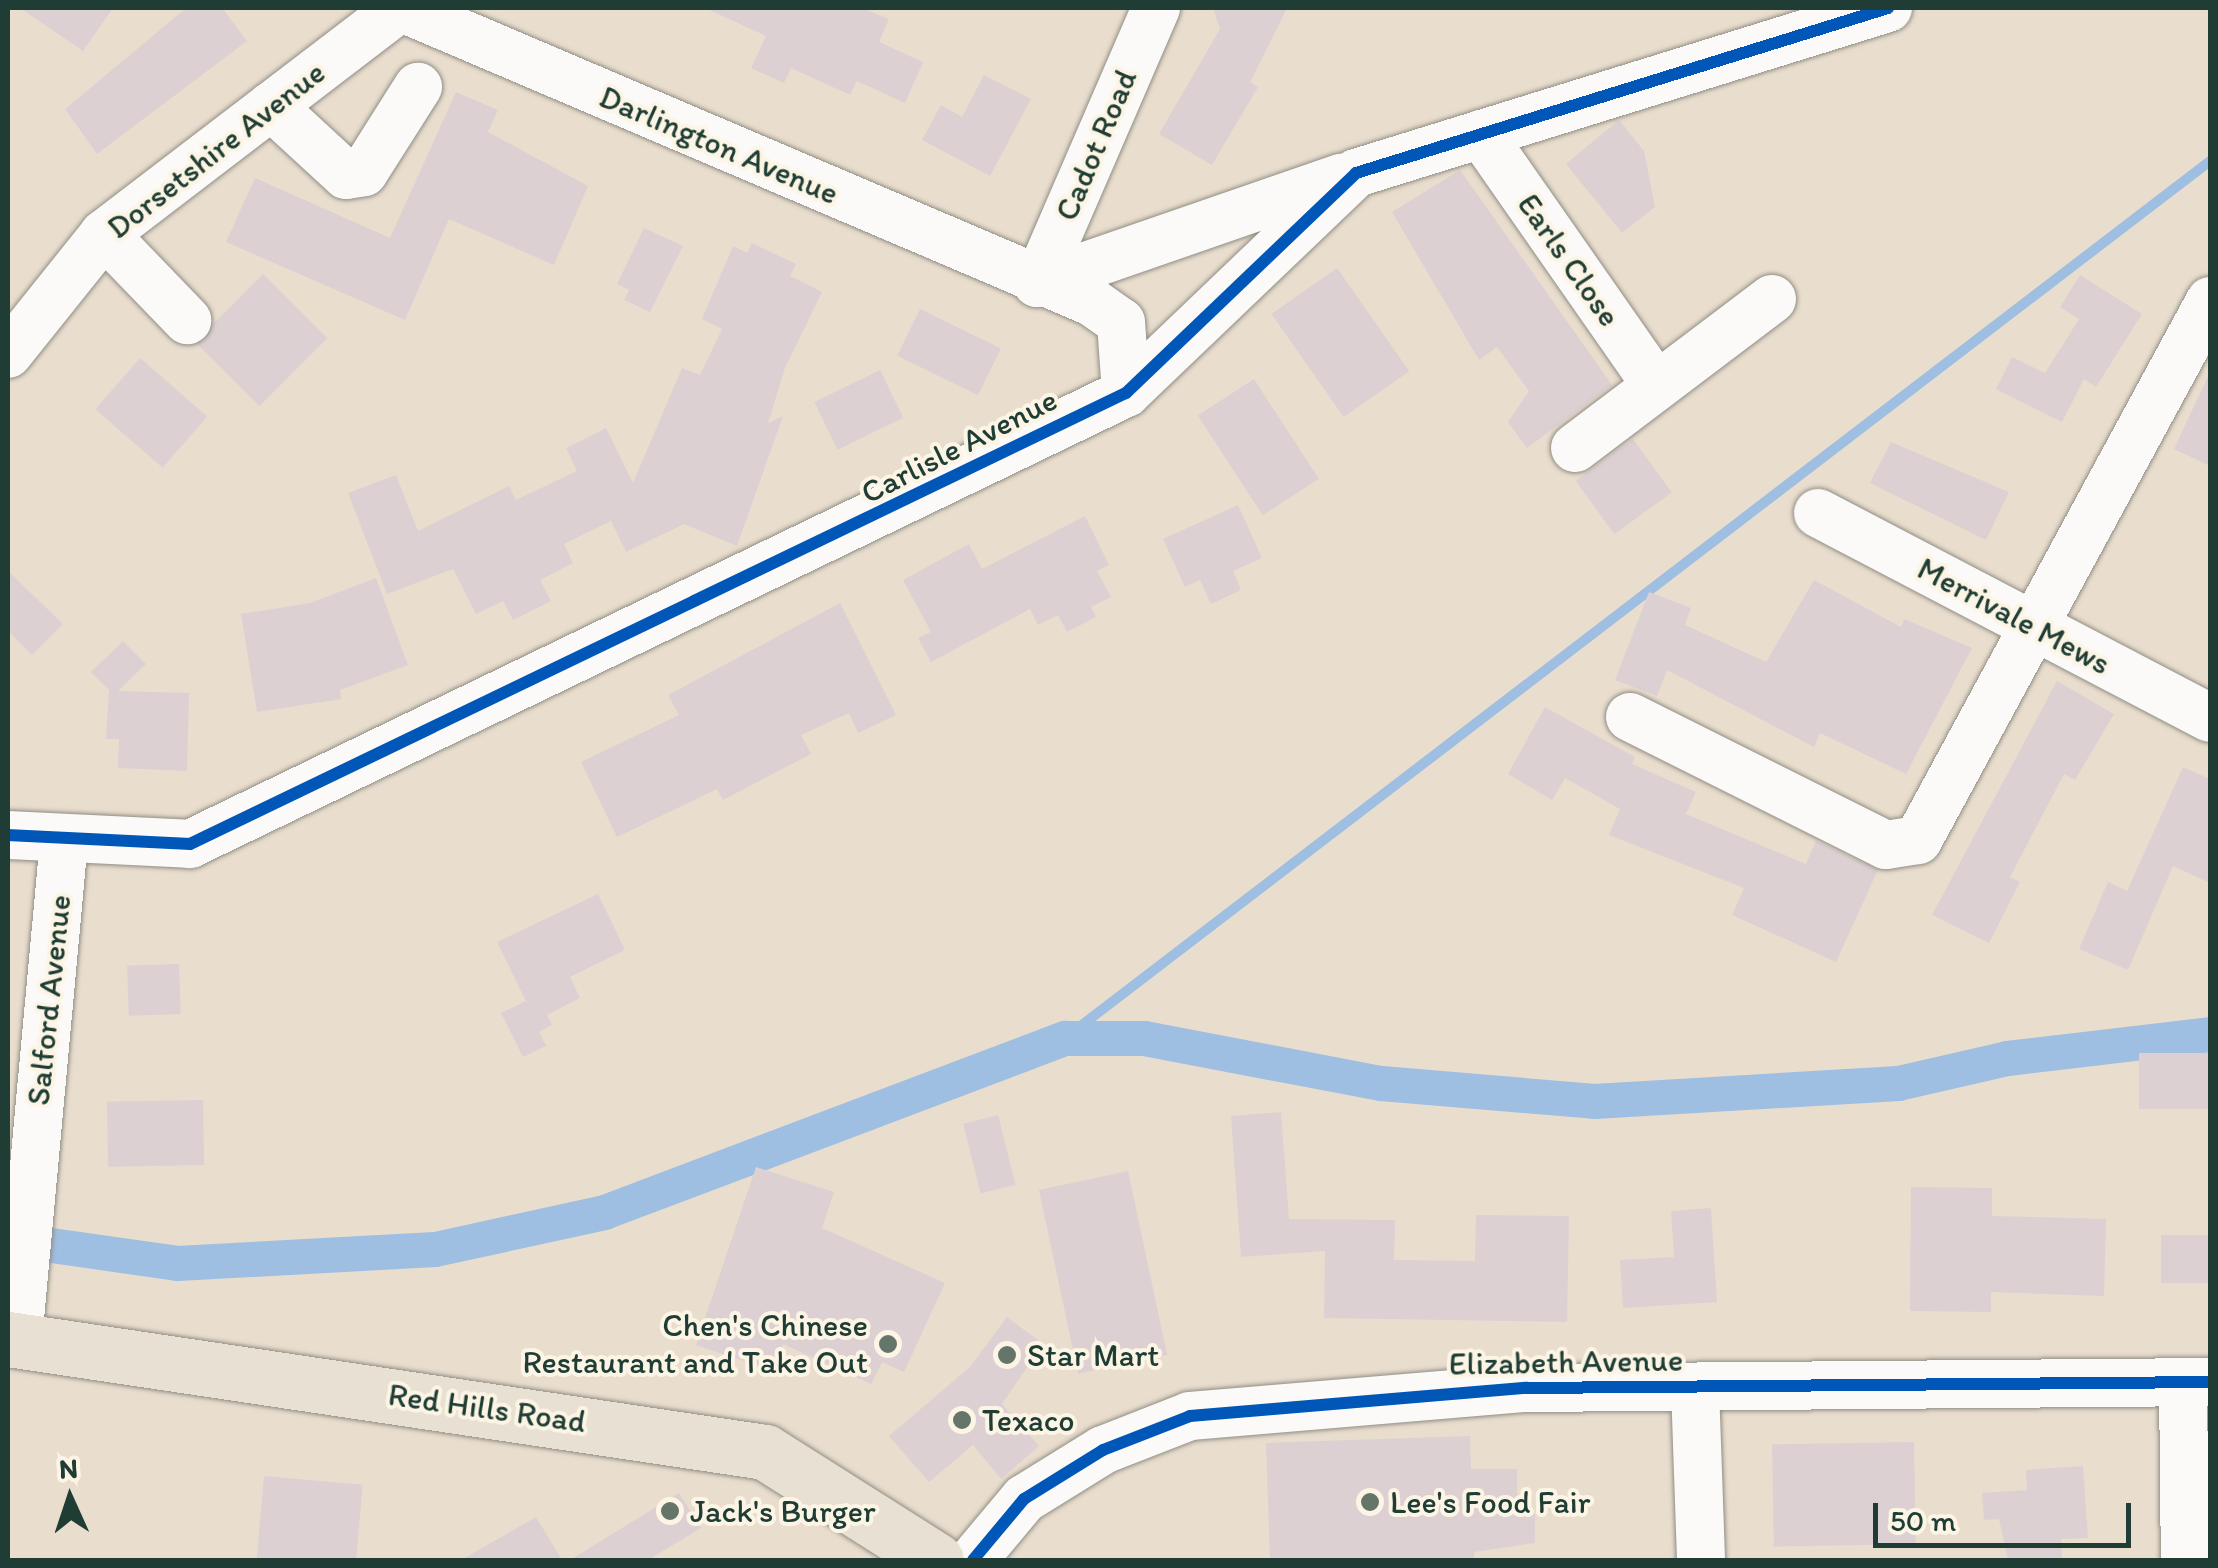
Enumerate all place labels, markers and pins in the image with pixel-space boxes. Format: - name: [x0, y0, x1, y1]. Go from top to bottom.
- place label: Chen's Chinese Restaurant and Take Out: [525, 1307, 868, 1382]
- marker: Chen's Chinese Restaurant and Take Out: [877, 1333, 899, 1355]
- place label: Star Mart: [1027, 1336, 1159, 1374]
- marker: Star Mart: [996, 1344, 1018, 1366]
- place label: Texaco: [982, 1401, 1074, 1439]
- marker: Texaco: [951, 1409, 973, 1431]
- place label: Lee's Food Fair: [1390, 1483, 1590, 1521]
- marker: Lee's Food Fair: [1359, 1491, 1381, 1513]
- place label: Jack's Burger: [690, 1492, 876, 1530]
- marker: Jack's Burger: [659, 1500, 681, 1522]

